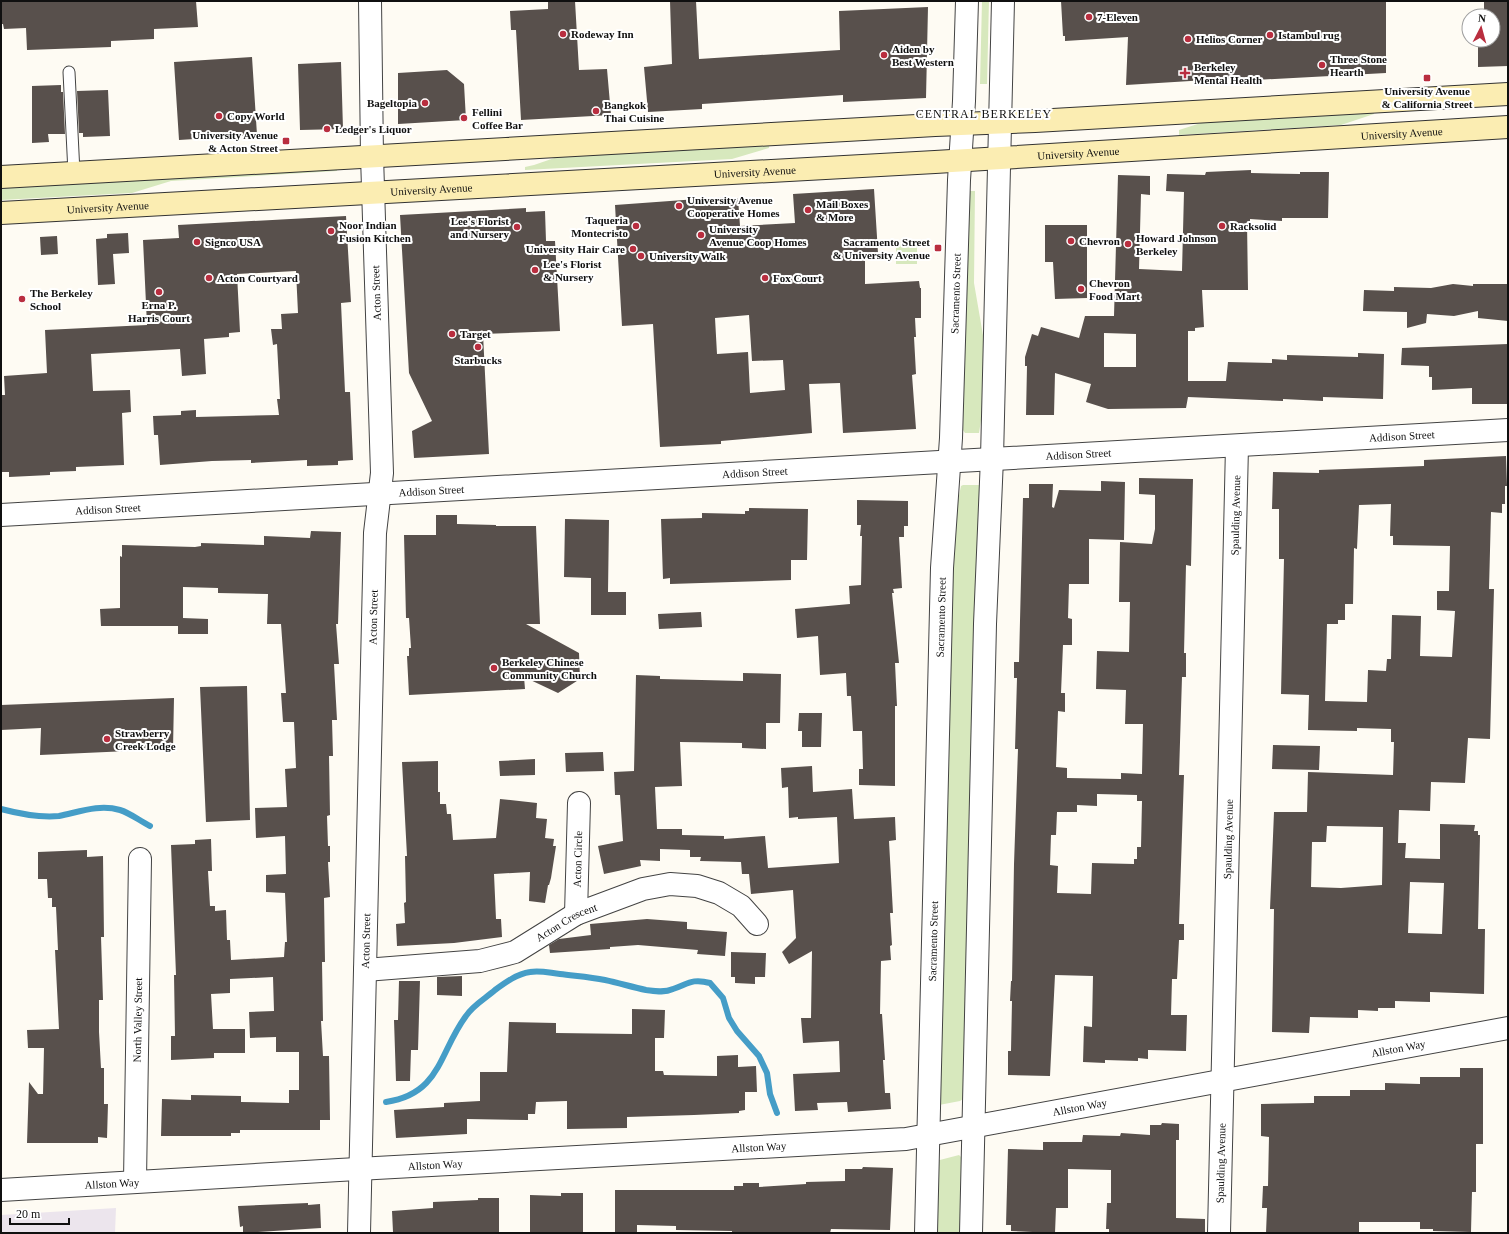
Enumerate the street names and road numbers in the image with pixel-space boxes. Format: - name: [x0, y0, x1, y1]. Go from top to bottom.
- street label: University Avenue: [1360, 125, 1443, 142]
- street label: University Avenue: [1037, 145, 1120, 162]
- street label: University Avenue: [714, 164, 796, 180]
- street label: University Avenue: [390, 181, 473, 198]
- street label: University Avenue: [67, 199, 149, 215]
- street label: Sacramento Street: [948, 253, 963, 334]
- street label: Acton Street: [369, 265, 383, 321]
- street label: Addison Street: [1369, 428, 1435, 444]
- street label: Addison Street: [1045, 446, 1111, 462]
- street label: Addison Street: [722, 465, 788, 480]
- street label: Spaulding Avenue: [1229, 475, 1242, 555]
- street label: Addison Street: [398, 483, 464, 499]
- street label: Addison Street: [75, 501, 141, 517]
- street label: Sacramento Street: [934, 577, 948, 658]
- street label: Acton Street: [366, 589, 380, 645]
- street label: Spaulding Avenue: [1221, 799, 1235, 879]
- street label: Acton Circle: [571, 830, 584, 887]
- street label: Acton Crescent: [533, 901, 598, 944]
- street label: Sacramento Street: [926, 901, 940, 981]
- street label: Acton Street: [359, 913, 372, 969]
- street label: North Valley Street: [131, 978, 144, 1063]
- street label: Allston Way: [1370, 1037, 1427, 1059]
- street label: Allston Way: [1052, 1096, 1108, 1118]
- street label: Spaulding Avenue: [1214, 1123, 1228, 1203]
- street label: Allston Way: [731, 1140, 787, 1155]
- street label: Allston Way: [408, 1157, 463, 1172]
- street label: Allston Way: [84, 1176, 140, 1191]

